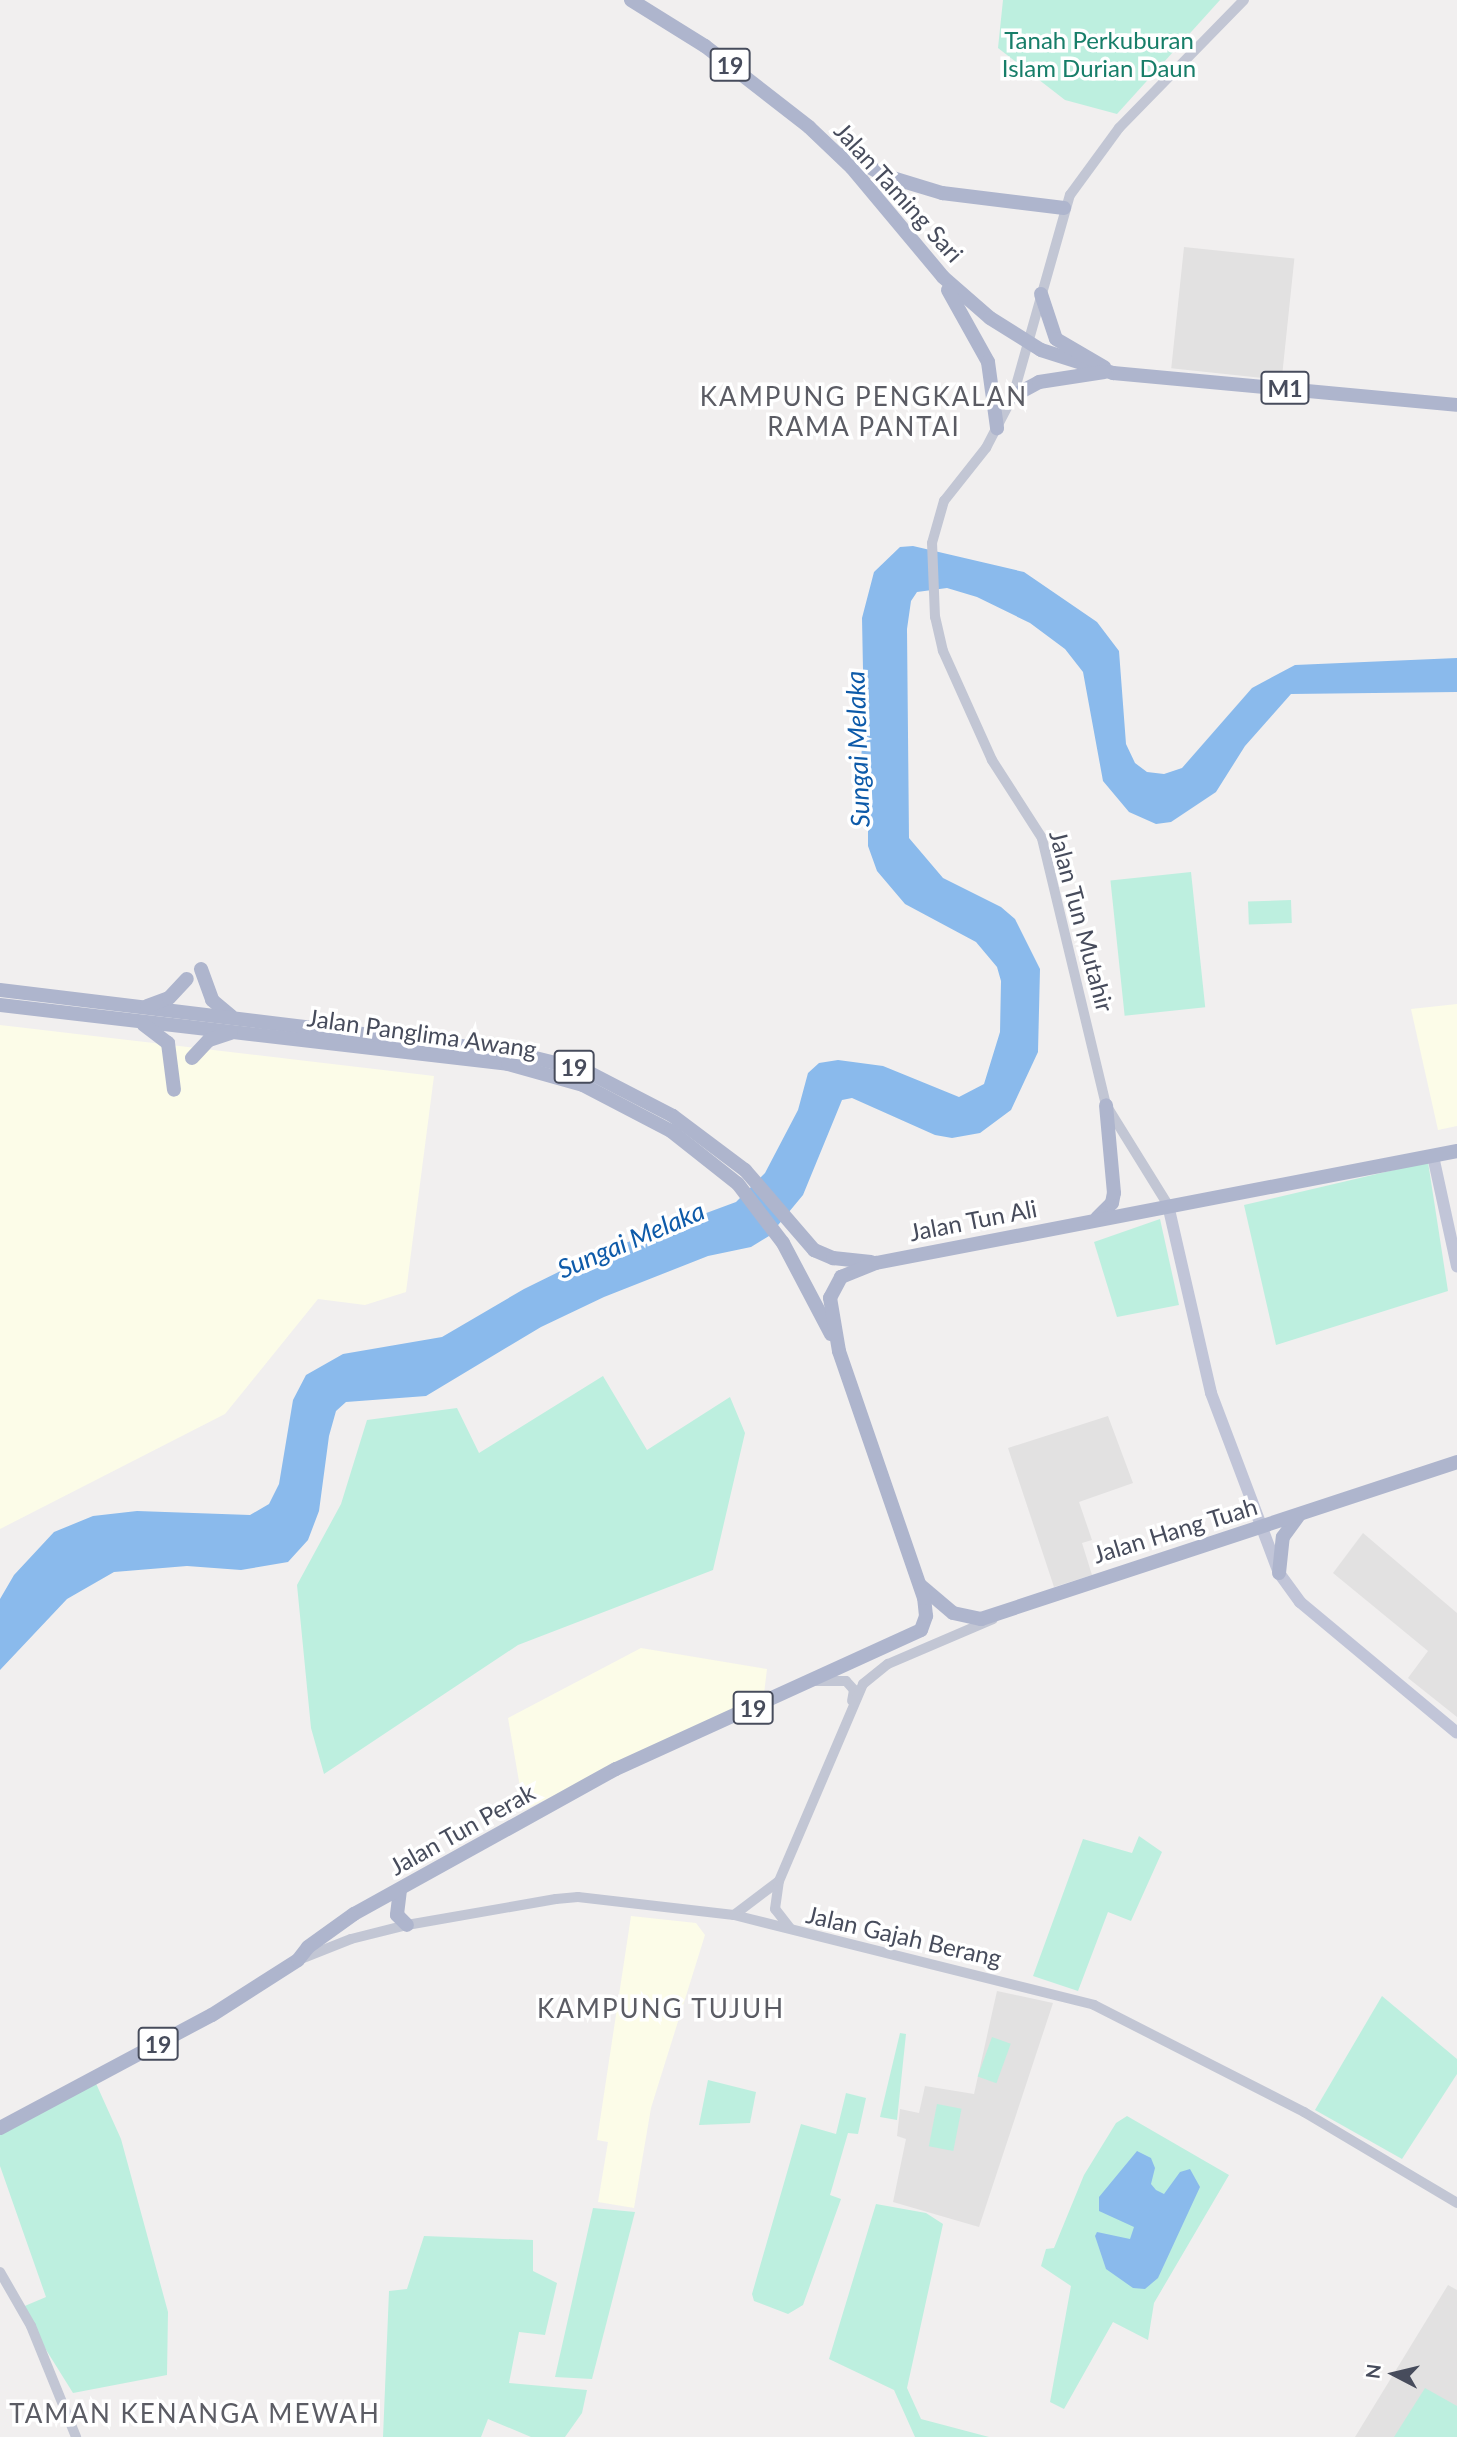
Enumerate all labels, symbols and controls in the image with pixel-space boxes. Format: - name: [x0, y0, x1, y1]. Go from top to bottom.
- park label: Tanah Perkuburan Islam Durian Daun: [1002, 26, 1196, 82]
- road number: 19: [709, 46, 751, 85]
- street label: Jalan Taming Sari: [828, 116, 970, 268]
- road number: M1: [1259, 368, 1311, 408]
- district label: KAMPUNG PENGKALAN RAMA PANTAI: [702, 381, 1026, 442]
- water label: Sungai Melaka: [840, 670, 876, 828]
- street label: Jalan Tun Mutahir: [1044, 827, 1120, 1015]
- street label: Jalan Panglima Awang: [305, 1003, 539, 1063]
- road number: 19: [553, 1048, 595, 1086]
- street label: Jalan Tun Ali: [906, 1193, 1040, 1247]
- water label: Sungai Melaka: [553, 1195, 709, 1285]
- street label: Jalan Hang Tuah: [1089, 1491, 1261, 1569]
- road number: 19: [732, 1688, 774, 1728]
- street label: Jalan Tun Perak: [384, 1777, 540, 1881]
- street label: Jalan Gajah Berang: [803, 1900, 1005, 1972]
- district label: KAMPUNG TUJUH: [538, 1993, 784, 2025]
- road number: 19: [137, 2024, 179, 2064]
- north arrow: [1359, 2339, 1429, 2409]
- text: N: [1360, 2363, 1385, 2380]
- district label: TAMAN KENANGA MEWAH: [11, 2398, 379, 2430]

